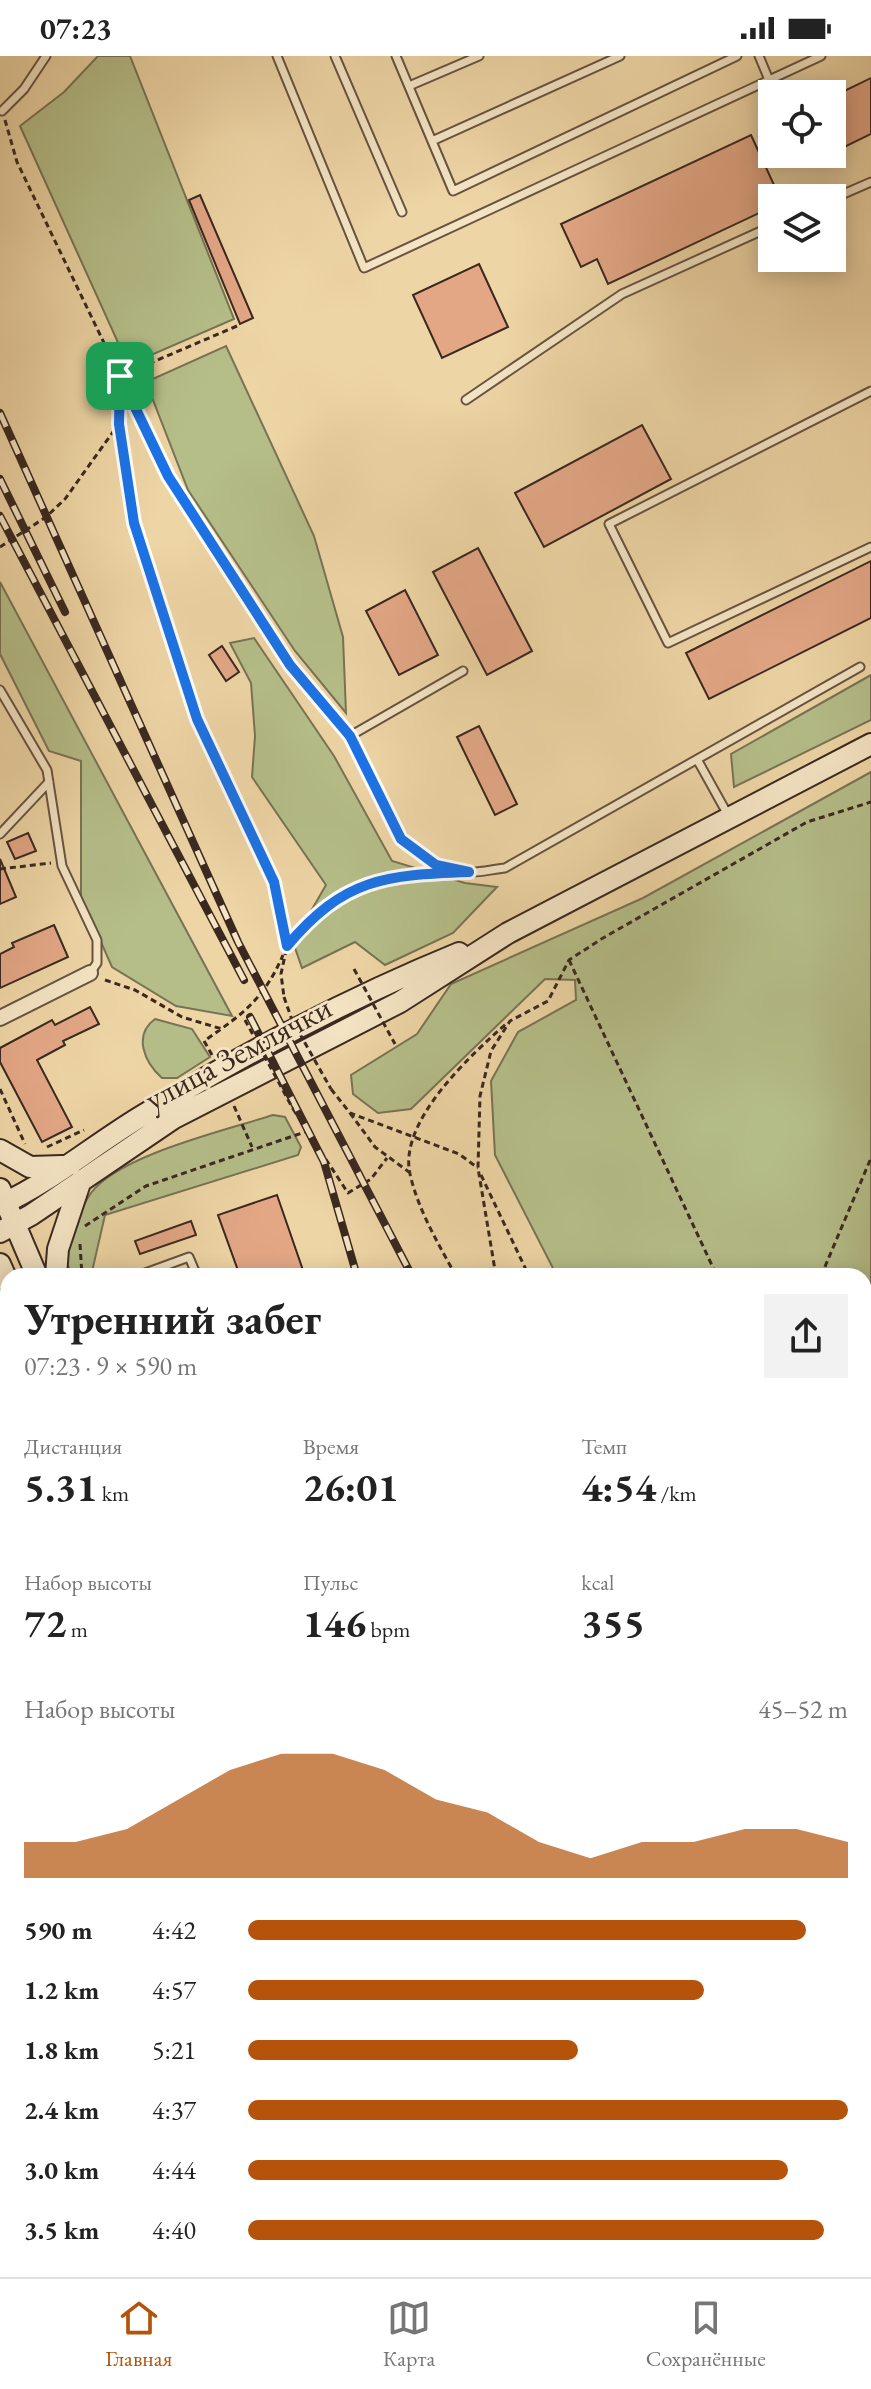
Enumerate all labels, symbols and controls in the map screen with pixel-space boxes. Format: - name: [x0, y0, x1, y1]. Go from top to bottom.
- text: 07:23: [40, 9, 112, 48]
- map controls: [758, 80, 846, 272]
- button: locate: [758, 80, 846, 168]
- button: layers: [758, 184, 846, 272]
- pin: [86, 342, 154, 410]
- icon: arrive: [98, 354, 142, 398]
- street label: улица Землячки: [137, 986, 339, 1120]
- text: Утренний забег: [24, 1290, 321, 1347]
- button: share: [764, 1294, 848, 1378]
- text: 07:23 · 9 × 590 m: [24, 1349, 197, 1383]
- text: Дистанция: [24, 1432, 122, 1461]
- text: Время: [303, 1432, 359, 1461]
- text: Темп: [581, 1432, 627, 1461]
- text: 5.31: [24, 1461, 97, 1513]
- text: 26:01: [303, 1461, 399, 1513]
- text: 4:54: [581, 1461, 656, 1513]
- text: km: [97, 1479, 129, 1508]
- text: /km: [656, 1479, 697, 1508]
- text: Набор высоты: [24, 1568, 152, 1597]
- text: Пульс: [303, 1568, 358, 1597]
- text: kcal: [581, 1568, 614, 1597]
- text: 72: [24, 1597, 66, 1649]
- text: 146: [303, 1597, 366, 1649]
- text: 355: [581, 1597, 645, 1649]
- text: m: [66, 1615, 88, 1644]
- text: bpm: [366, 1615, 410, 1644]
- text: Набор высоты: [24, 1692, 175, 1726]
- text: 45–52 m: [758, 1692, 848, 1726]
- text: 590 m: [24, 1913, 92, 1947]
- text: 4:42: [152, 1913, 196, 1947]
- text: 1.2 km: [24, 1973, 99, 2007]
- text: 4:57: [152, 1973, 196, 2007]
- text: 1.8 km: [24, 2033, 99, 2067]
- text: 5:21: [152, 2033, 196, 2067]
- text: 2.4 km: [24, 2093, 99, 2127]
- text: 4:37: [152, 2093, 196, 2127]
- text: 3.0 km: [24, 2153, 99, 2187]
- text: 4:44: [152, 2153, 196, 2187]
- text: 3.5 km: [24, 2213, 99, 2247]
- text: 4:40: [152, 2213, 196, 2247]
- tab: Главная: [105, 2296, 172, 2373]
- tab: Карта: [383, 2296, 435, 2373]
- tab: Сохранённые: [646, 2296, 766, 2373]

